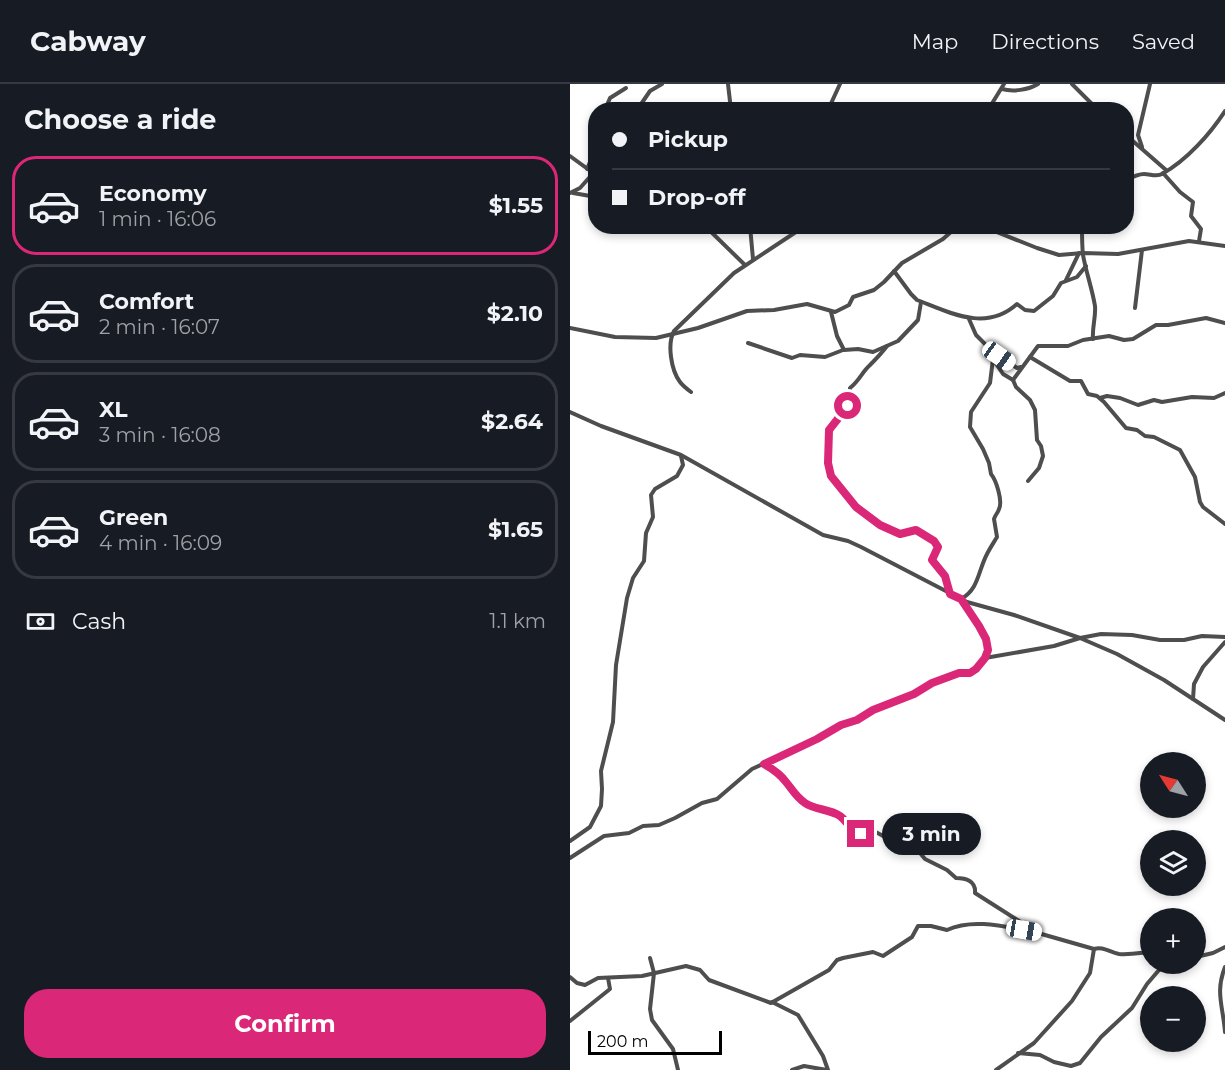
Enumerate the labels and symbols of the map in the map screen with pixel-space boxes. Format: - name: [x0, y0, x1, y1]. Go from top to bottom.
- car: [979, 338, 1019, 374]
- route start: [834, 392, 861, 419]
- north arrow: [1140, 752, 1206, 818]
- callout: 3 min: [882, 813, 981, 855]
- route end: [847, 820, 874, 847]
- car: [1005, 918, 1043, 942]
- scale bar: [588, 1028, 722, 1056]

